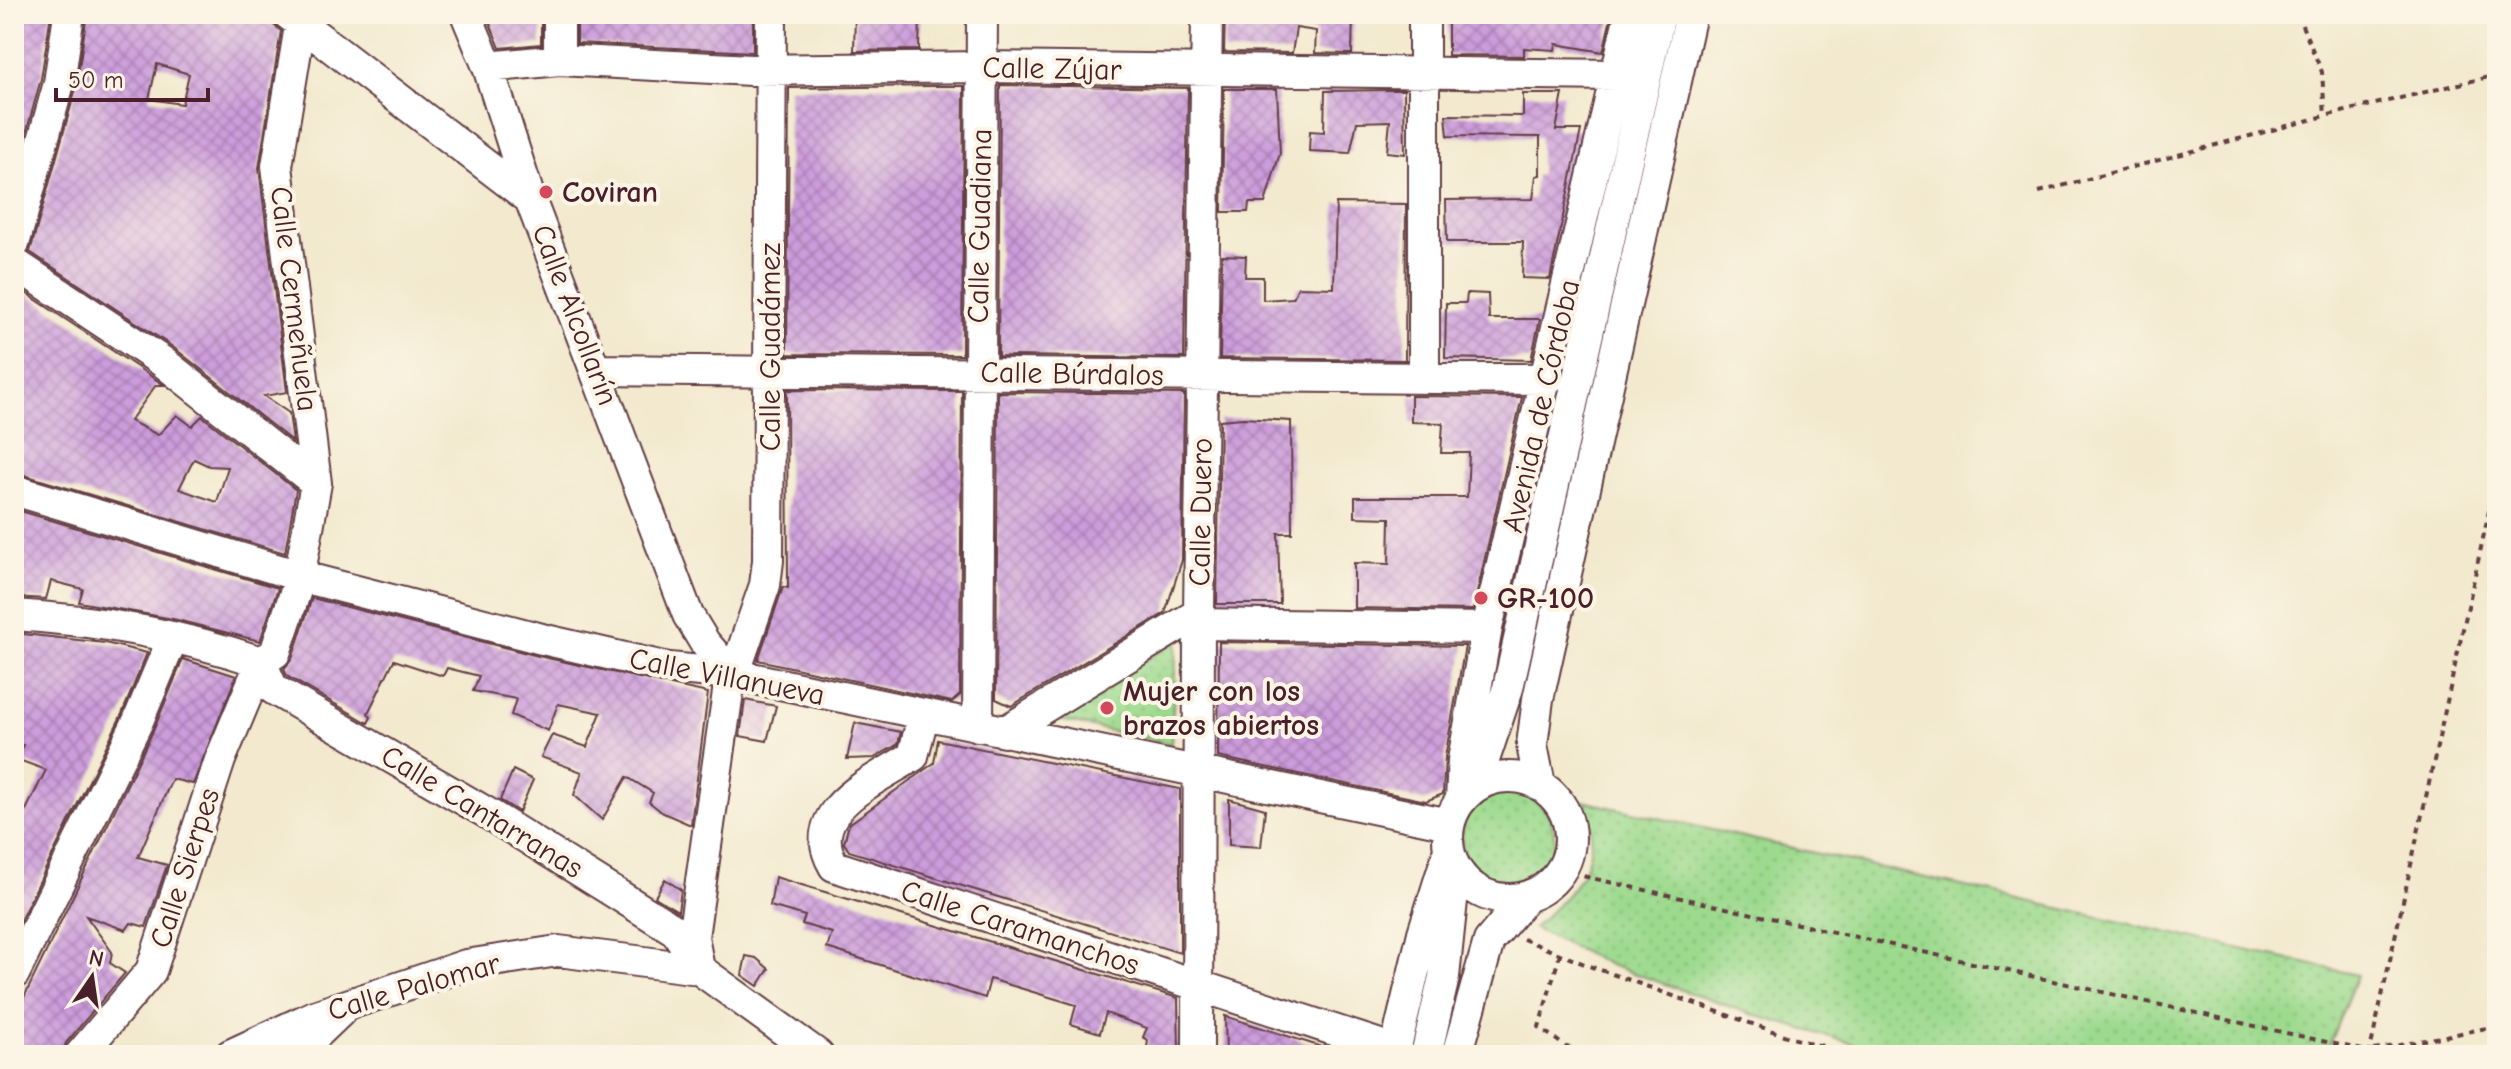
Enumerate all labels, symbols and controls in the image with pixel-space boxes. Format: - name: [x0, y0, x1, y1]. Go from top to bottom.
- street label: Calle Zújar: [982, 50, 1122, 88]
- scale bar: [56, 52, 208, 102]
- text: 50 m: [68, 66, 124, 94]
- street label: Calle Guadiana: [961, 128, 999, 324]
- place label: Coviran: [562, 175, 658, 210]
- marker: Coviran: [537, 183, 555, 201]
- street label: Calle Cermeñuela: [263, 185, 325, 413]
- street label: Calle Alcollarín: [525, 220, 625, 410]
- street label: Calle Guadámez: [753, 243, 788, 451]
- street label: Avenida de Córdoba: [1495, 276, 1587, 536]
- street label: Calle Búrdalos: [980, 355, 1164, 393]
- street label: Calle Duero: [1182, 437, 1220, 587]
- place label: GR-100: [1497, 581, 1594, 616]
- marker: GR-100: [1472, 589, 1490, 607]
- street label: Calle Villanueva: [626, 641, 828, 713]
- place label: Mujer con los brazos abiertos: [1123, 674, 1319, 743]
- marker: Mujer con los brazos abiertos: [1098, 699, 1116, 717]
- street label: Calle Cantarranas: [375, 738, 589, 886]
- street label: Calle Sierpes: [143, 784, 227, 952]
- street label: Calle Caramanchos: [896, 873, 1144, 983]
- north arrow: [52, 937, 132, 1017]
- text: N: [86, 944, 106, 973]
- street label: Calle Palomar: [324, 946, 504, 1028]

